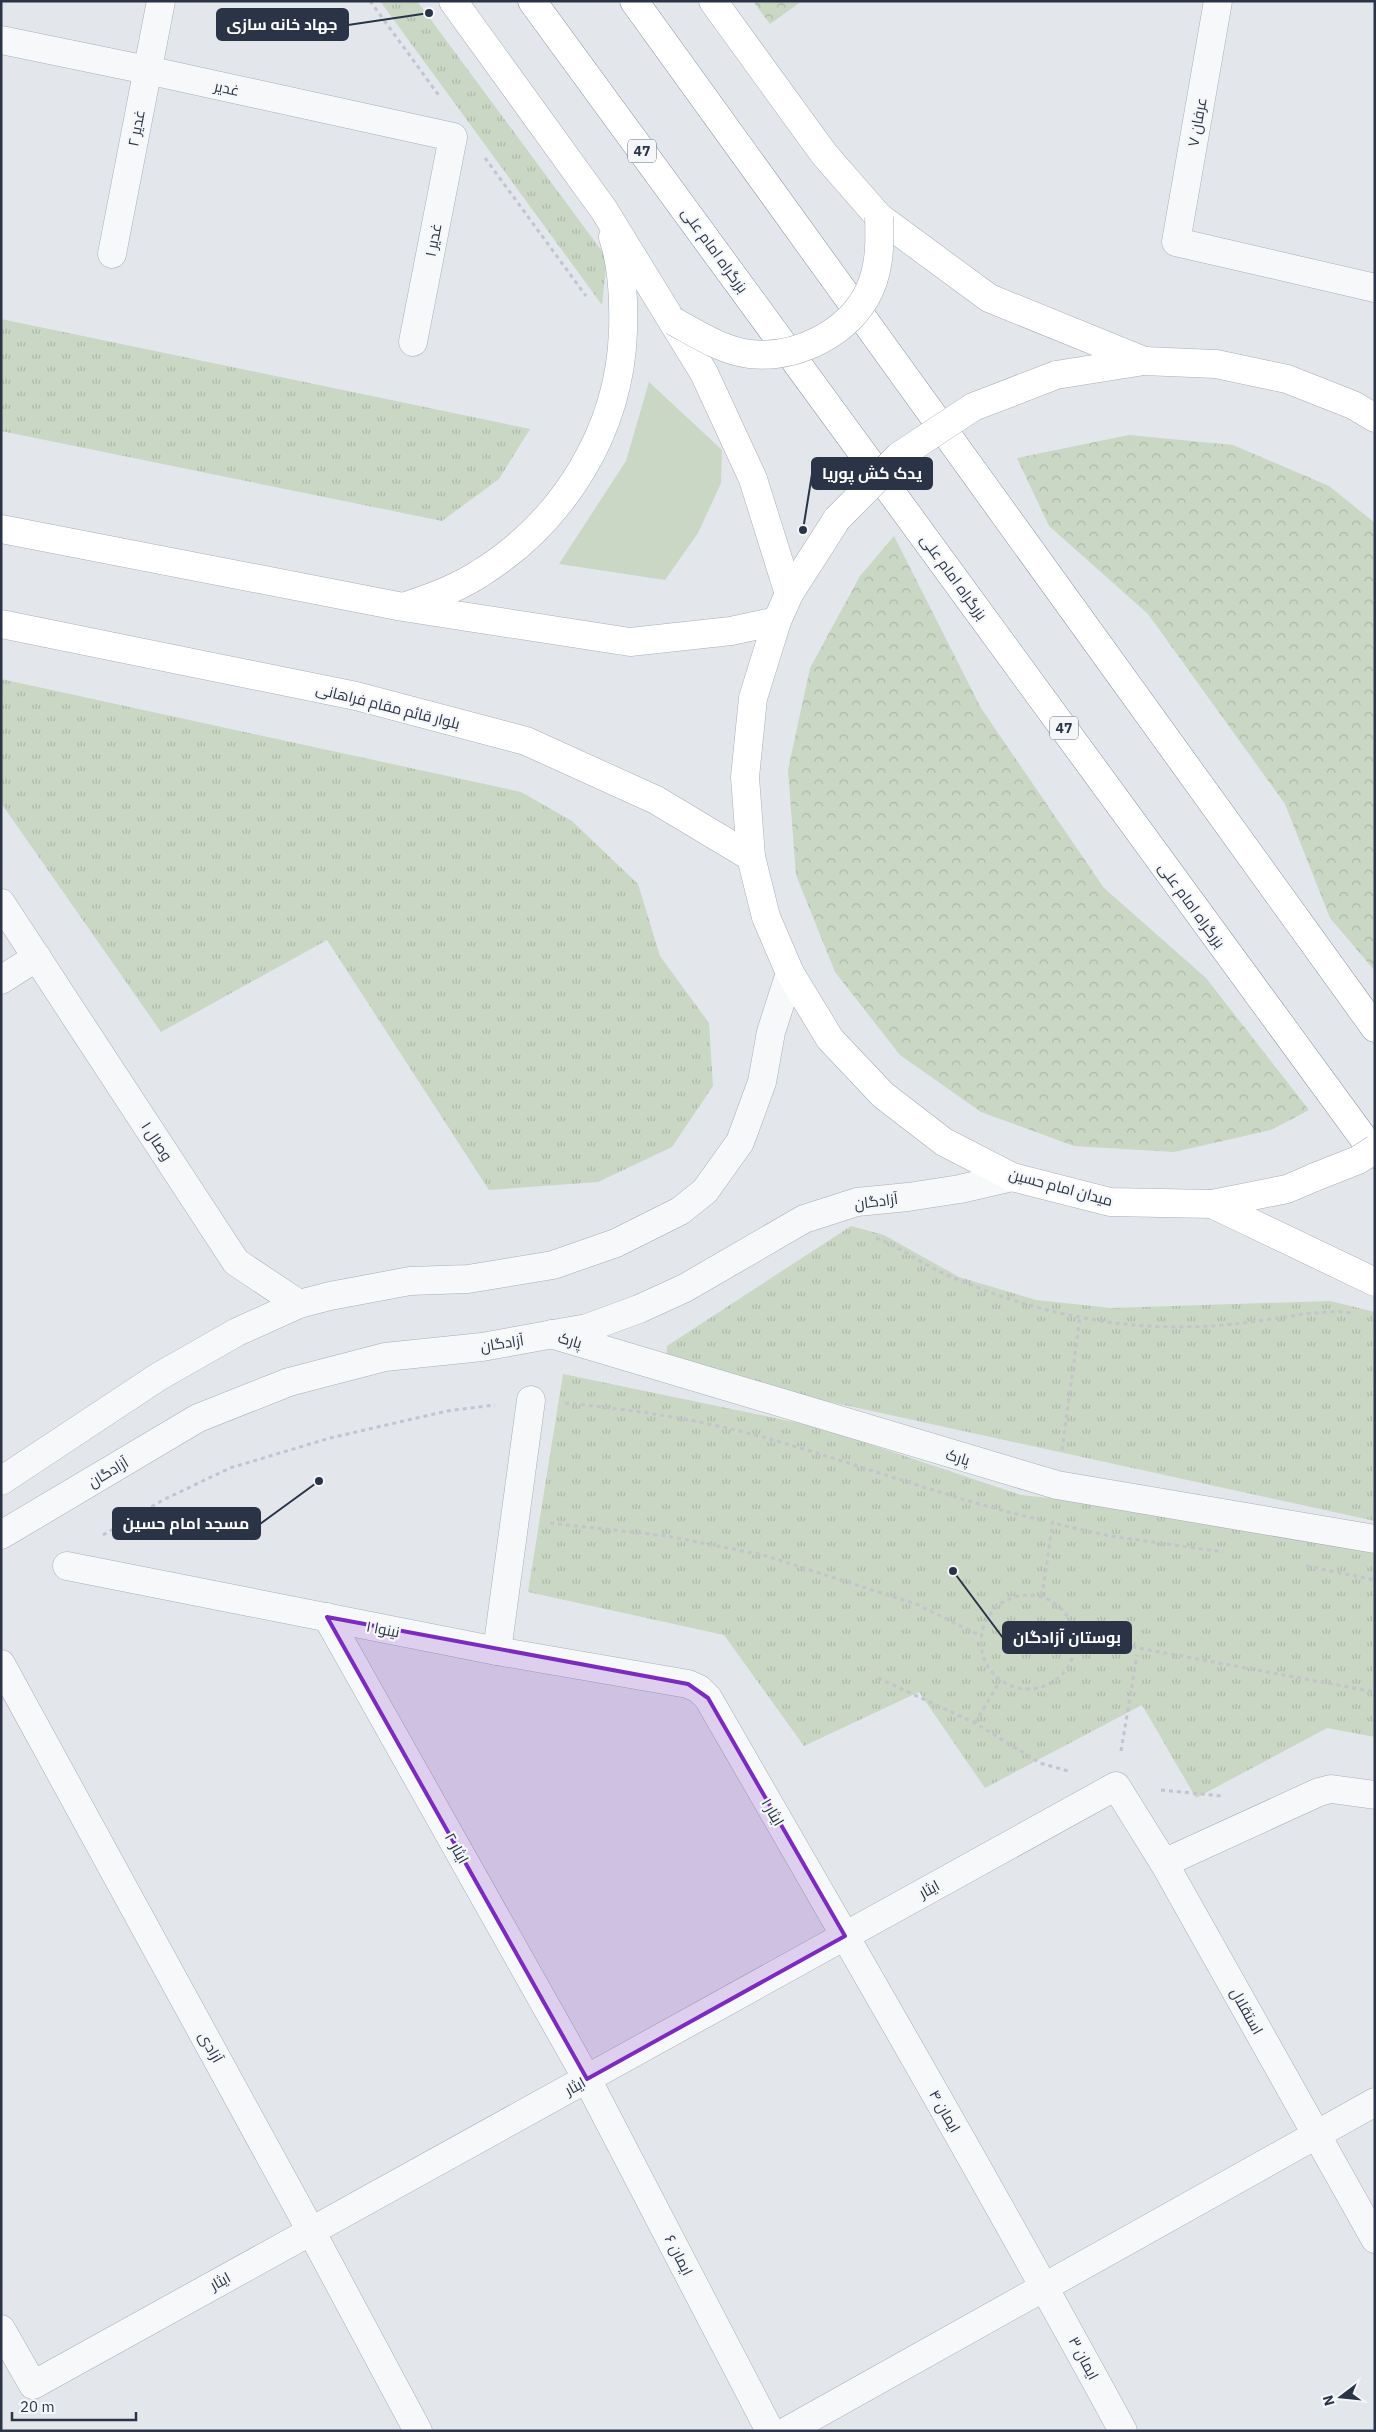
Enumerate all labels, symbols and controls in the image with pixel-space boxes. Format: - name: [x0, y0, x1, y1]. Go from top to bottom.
- callout: جهاد خانه سازی: [217, 9, 348, 40]
- text: جهاد خانه سازی: [227, 14, 337, 34]
- street label: غدیر: [212, 76, 241, 100]
- street label: عرفان ۷: [1183, 96, 1212, 148]
- street label: غدیر ۲: [123, 108, 149, 148]
- road number: 47: [628, 140, 656, 162]
- street label: بزرگراه امام علی: [677, 203, 752, 297]
- street label: غدیر ۱: [420, 222, 446, 258]
- callout: یدک کش پوریا: [812, 458, 932, 489]
- text: یدک کش پوریا: [822, 463, 922, 485]
- street label: بزرگراه امام علی: [916, 530, 991, 624]
- street label: بلوار قائم مقام فراهانی: [314, 679, 462, 734]
- road number: 47: [1050, 716, 1078, 740]
- street label: بزرگراه امام علی: [1154, 858, 1229, 952]
- street label: وصال ۱: [137, 1118, 177, 1164]
- street label: میدان امام حسین: [1007, 1164, 1115, 1211]
- street label: آزادگان: [853, 1189, 899, 1214]
- street label: پارک: [556, 1328, 584, 1353]
- street label: آزادگان: [479, 1330, 525, 1357]
- street label: پارک: [943, 1444, 972, 1471]
- street label: آزادگان: [84, 1453, 132, 1492]
- callout: مسجد امام حسین: [113, 1508, 260, 1539]
- text: مسجد امام حسین: [123, 1513, 249, 1535]
- street label: نینوا ۱: [365, 1616, 401, 1642]
- callout: بوستان آزادگان: [1003, 1622, 1131, 1653]
- text: بوستان آزادگان: [1013, 1627, 1121, 1647]
- street label: ایثار ۱: [758, 1795, 788, 1829]
- street label: ایثار ۲: [441, 1829, 473, 1867]
- street label: ایثار: [914, 1876, 943, 1903]
- street label: استقلال: [1226, 1984, 1268, 2038]
- street label: آزادی: [194, 2028, 227, 2066]
- street label: ایثار: [560, 2073, 589, 2100]
- street label: ایمان ۴: [924, 2086, 965, 2136]
- street label: ایمان ۶: [660, 2231, 697, 2279]
- street label: ایثار: [205, 2268, 234, 2295]
- street label: ایمان ۳: [1064, 2333, 1103, 2383]
- north arrow: [1316, 2372, 1366, 2422]
- scale bar: [12, 2390, 136, 2422]
- text: N: [1318, 2393, 1339, 2408]
- text: 20 m: [20, 2397, 55, 2416]

